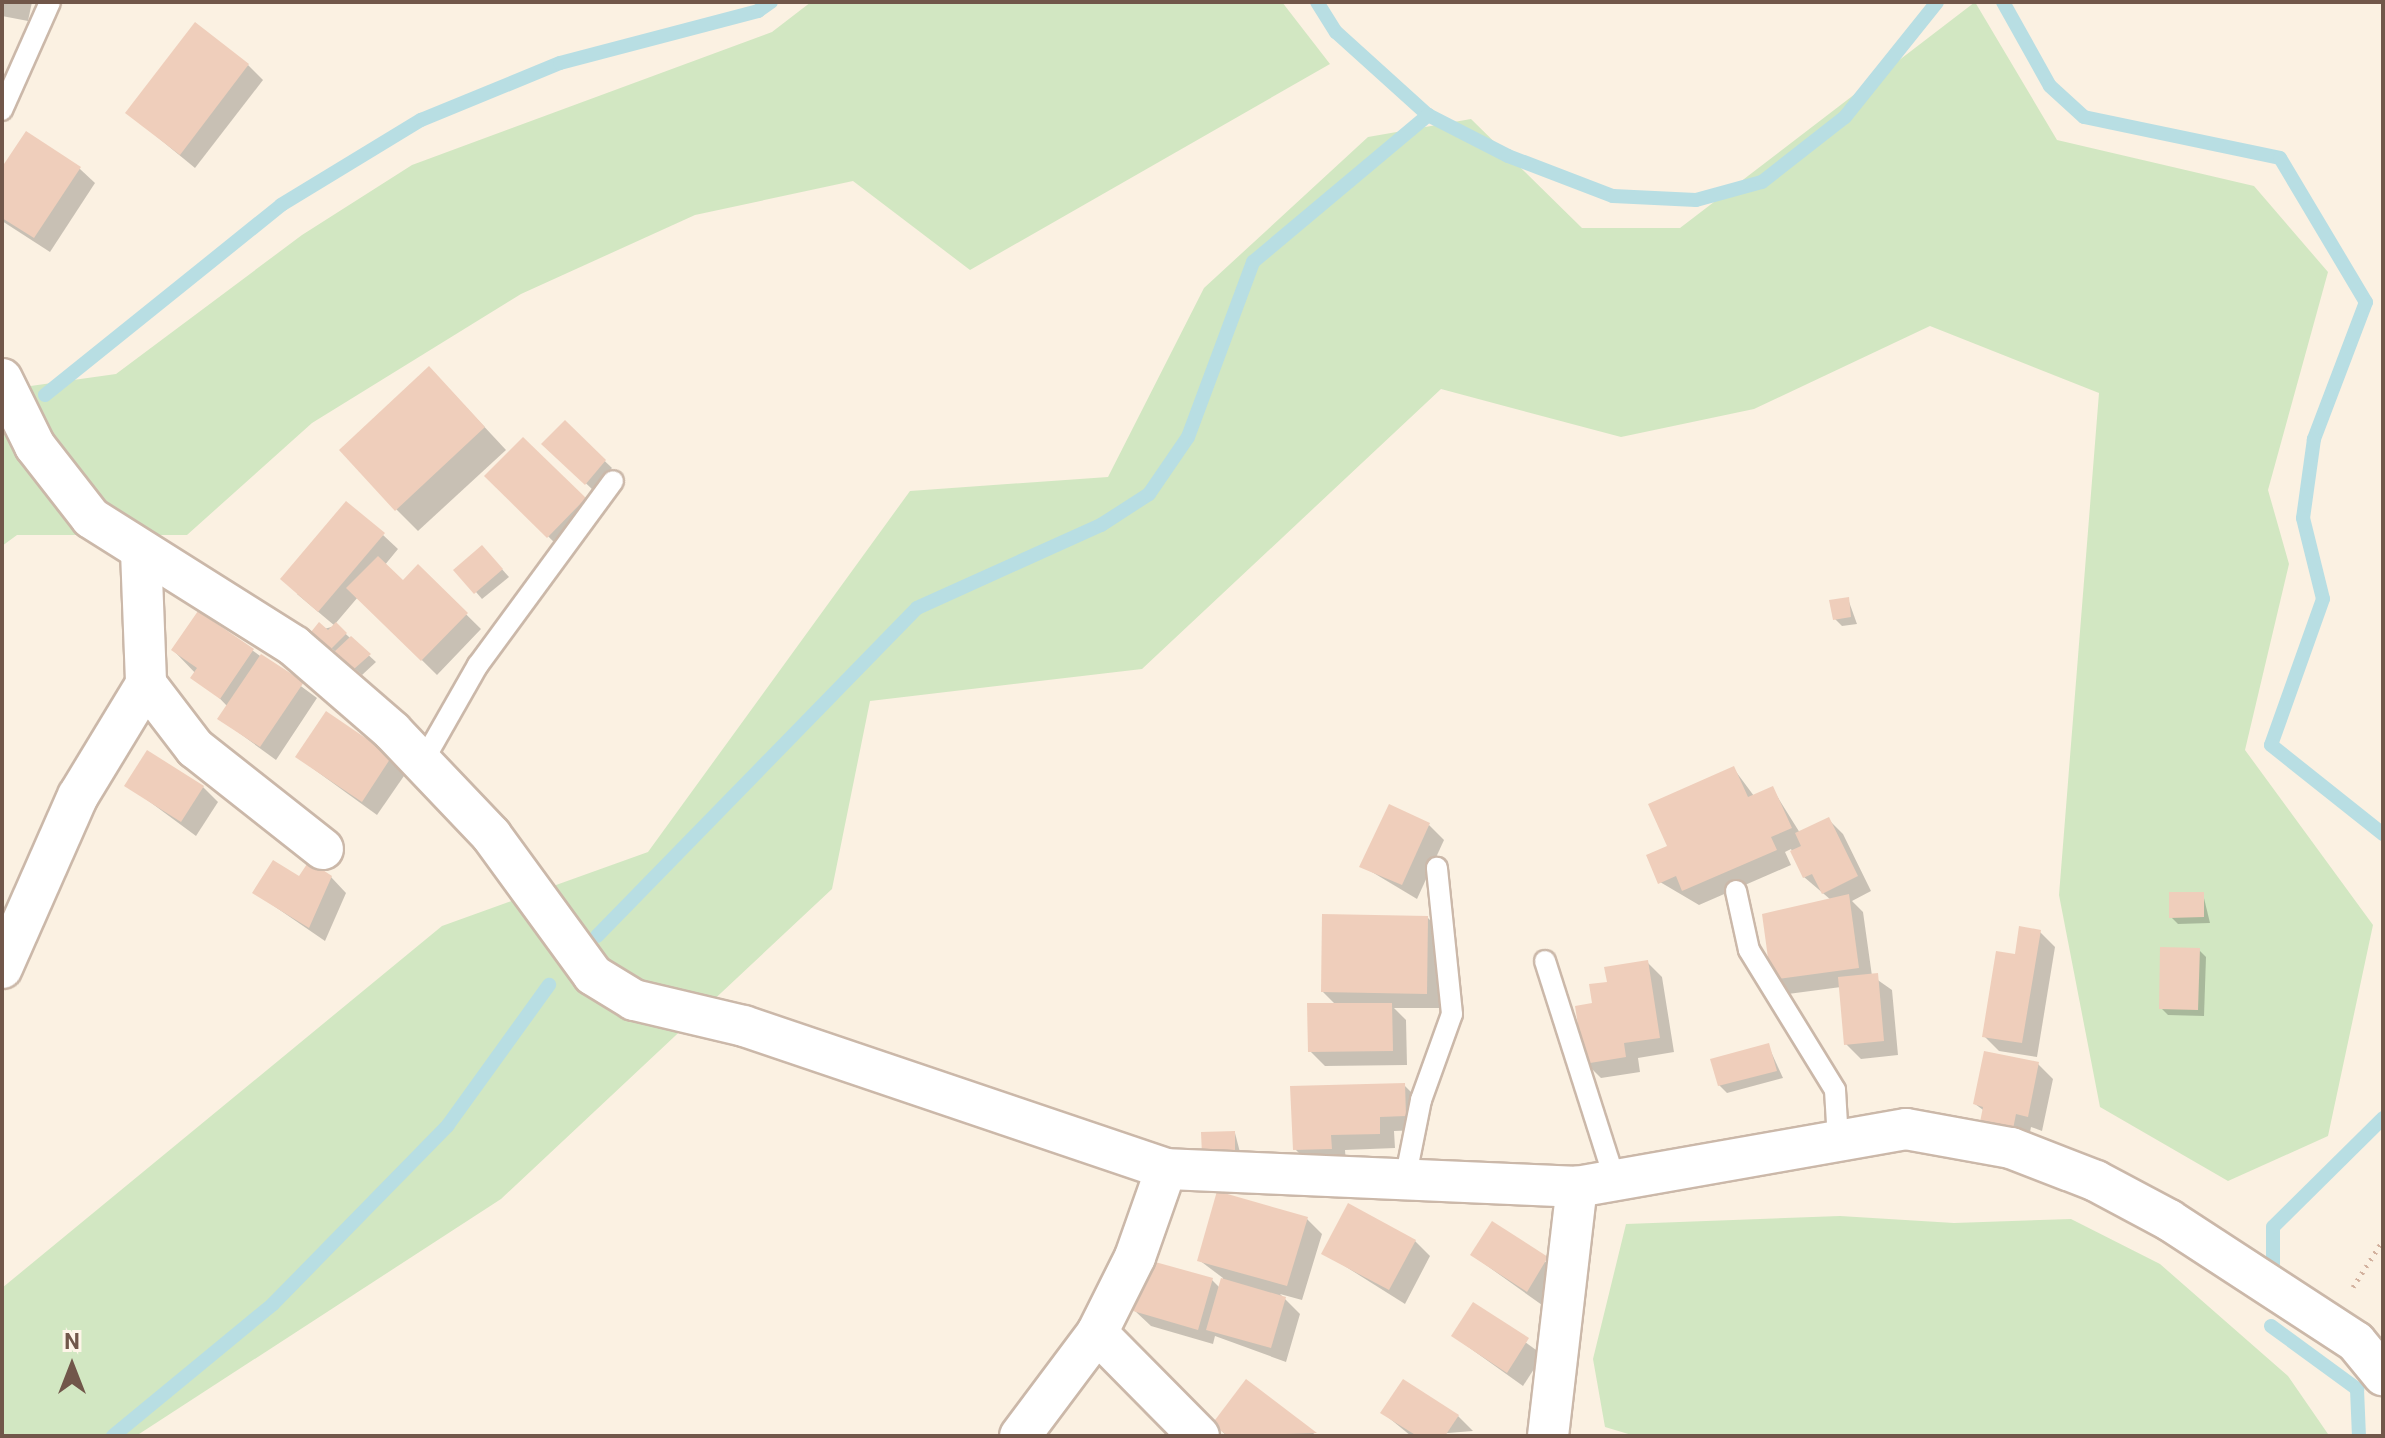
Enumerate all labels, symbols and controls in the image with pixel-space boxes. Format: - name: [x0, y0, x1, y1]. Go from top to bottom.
- north arrow: [32, 1326, 112, 1406]
- text: N: [64, 1329, 80, 1354]

